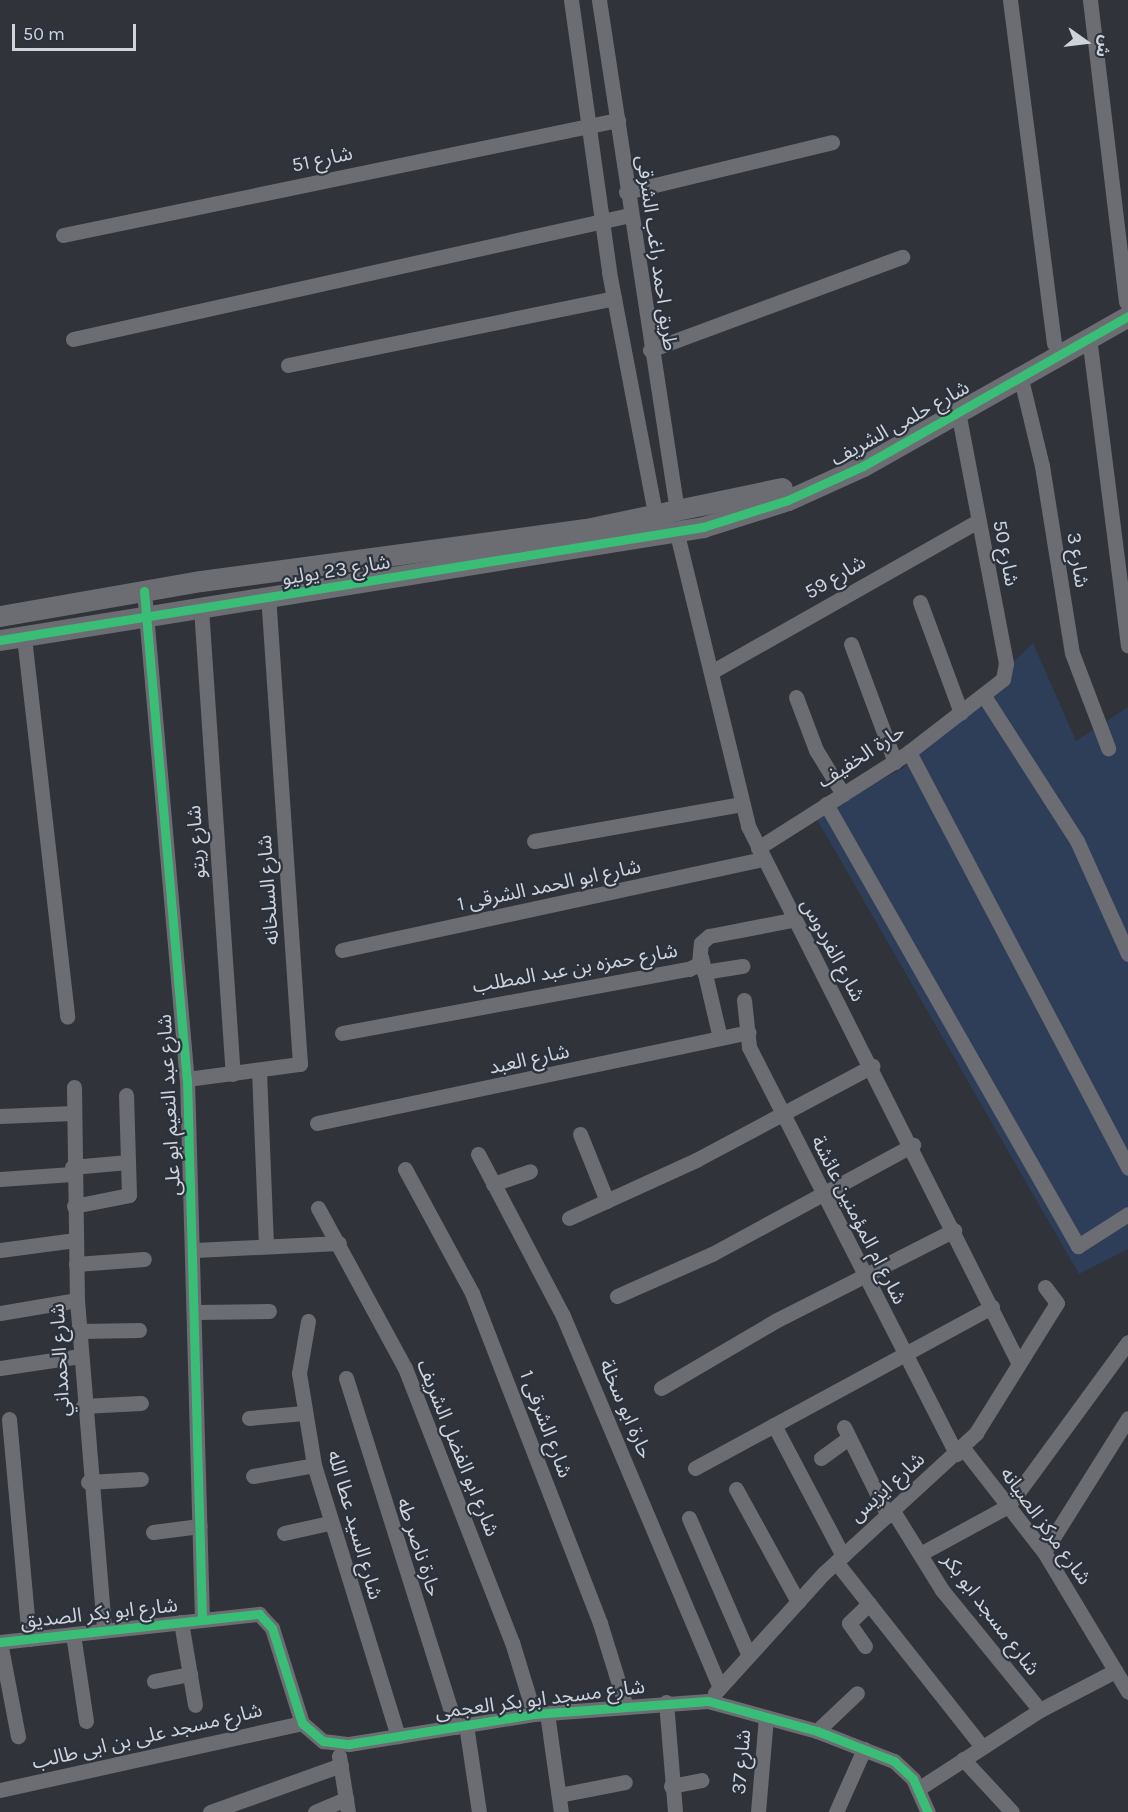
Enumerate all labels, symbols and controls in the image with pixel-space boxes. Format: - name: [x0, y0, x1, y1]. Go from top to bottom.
- scale bar: [15, 12, 140, 50]
- north arrow: [1056, 12, 1116, 72]
- text: 50 m: [23, 23, 65, 45]
- text: ش: [1092, 34, 1116, 59]
- street label: شارع 51: [289, 141, 355, 177]
- street label: طريق احمد راغب الشرقى: [631, 154, 683, 352]
- street label: شارع حلمى الشريف: [827, 375, 973, 471]
- street label: شارع 50: [988, 518, 1024, 588]
- street label: شارع 3: [1062, 531, 1094, 589]
- street label: شارع 23 يوليو: [280, 550, 392, 590]
- street label: شارع 59: [800, 550, 870, 604]
- street label: حارة الخفيف: [813, 719, 909, 793]
- street label: شارع ريتو: [181, 805, 211, 879]
- street label: شارع السلخانه: [252, 834, 284, 946]
- street label: شارع ابو الحمد الشرقى 1: [455, 854, 643, 916]
- street label: شارع الفردوس: [796, 894, 870, 1006]
- street label: شارع حمزه بن عبد المطلب: [471, 938, 679, 998]
- street label: شارع عبد النعيم ابو على: [152, 1014, 186, 1196]
- street label: شارع العبد: [487, 1039, 571, 1079]
- street label: شارع ام المؤمنين عائشة: [806, 1132, 912, 1308]
- street label: شارع الحمداني: [45, 1303, 75, 1417]
- street label: شارع ابو الفضل الشريف: [412, 1356, 504, 1540]
- street label: حارة ابو سخلة: [594, 1356, 658, 1462]
- street label: شارع الشرقى 1: [515, 1367, 577, 1481]
- street label: شارع ايزيس: [844, 1447, 930, 1527]
- street label: شارع السيد عطا الله: [322, 1448, 388, 1602]
- street label: شارع مركز الصيانه: [995, 1462, 1097, 1590]
- street label: حارة ناصر طه: [392, 1495, 446, 1599]
- street label: شارع مسجد ابو بكر: [937, 1548, 1045, 1680]
- street label: شارع ابو بكر الصديق: [19, 1593, 179, 1633]
- street label: شارع مسجد ابو بكر العجمى: [434, 1674, 646, 1724]
- street label: شارع مسجد على بن ابى طالب: [29, 1698, 265, 1774]
- street label: شارع 37: [726, 1729, 756, 1795]

